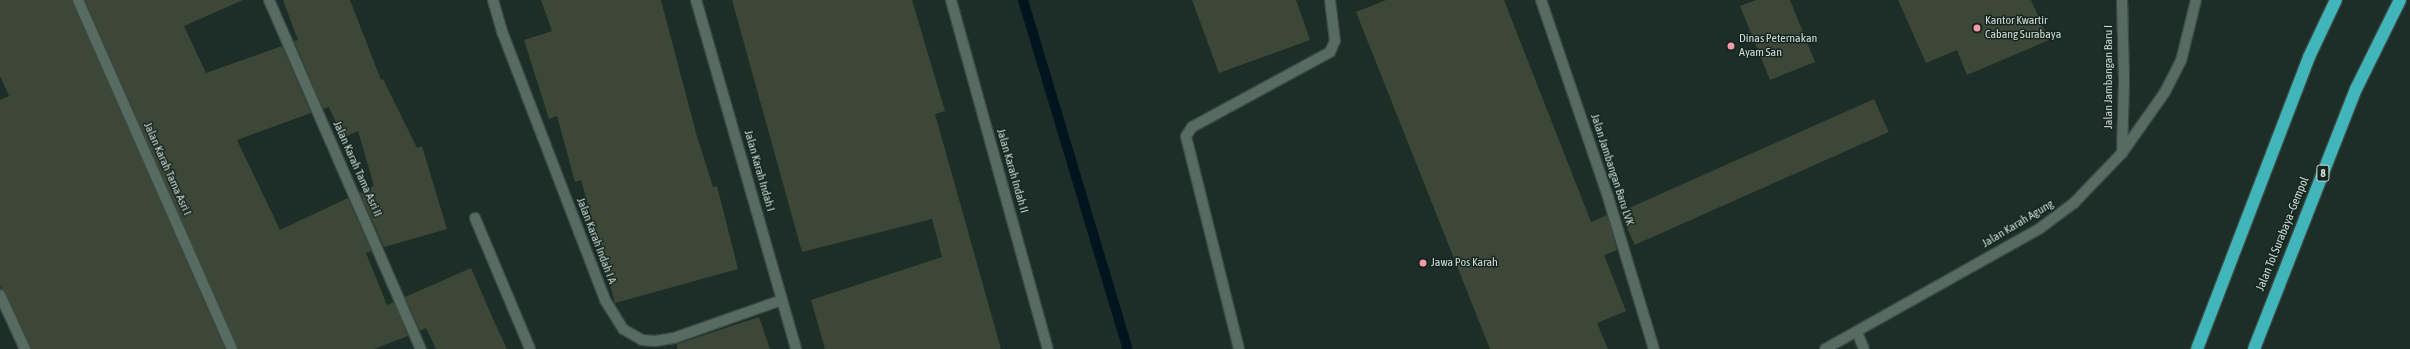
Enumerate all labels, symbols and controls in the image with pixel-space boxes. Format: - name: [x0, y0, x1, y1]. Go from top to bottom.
- place label: Kantor Kwartir Cabang Surabaya: [1985, 14, 2061, 42]
- marker: Kantor Kwartir Cabang Surabaya: [1972, 23, 1982, 33]
- street label: Jalan Jambangan Baru I: [2102, 25, 2116, 129]
- place label: Dinas Peternakan Ayam San: [1739, 32, 1817, 60]
- marker: Dinas Peternakan Ayam San: [1726, 41, 1736, 51]
- street label: Jalan Jambangan Baru LVK: [1587, 112, 1637, 228]
- street label: Jalan Karah Tama Asri II: [329, 119, 385, 219]
- street label: Jalan Karah Tama Asri I: [140, 120, 194, 218]
- street label: Jalan Karah Indah II: [993, 127, 1031, 215]
- street label: Jalan Karah Indah I: [741, 129, 777, 213]
- road number: 8: [2316, 164, 2330, 182]
- street label: Jalan Tol Surabaya–Gempol: [2254, 175, 2312, 293]
- street label: Jalan Karah Indah I A: [573, 196, 619, 286]
- street label: Jalan Karah Agung: [1980, 197, 2056, 251]
- place label: Jawa Pos Karah: [1431, 256, 1498, 270]
- marker: Jawa Pos Karah: [1418, 258, 1428, 268]

